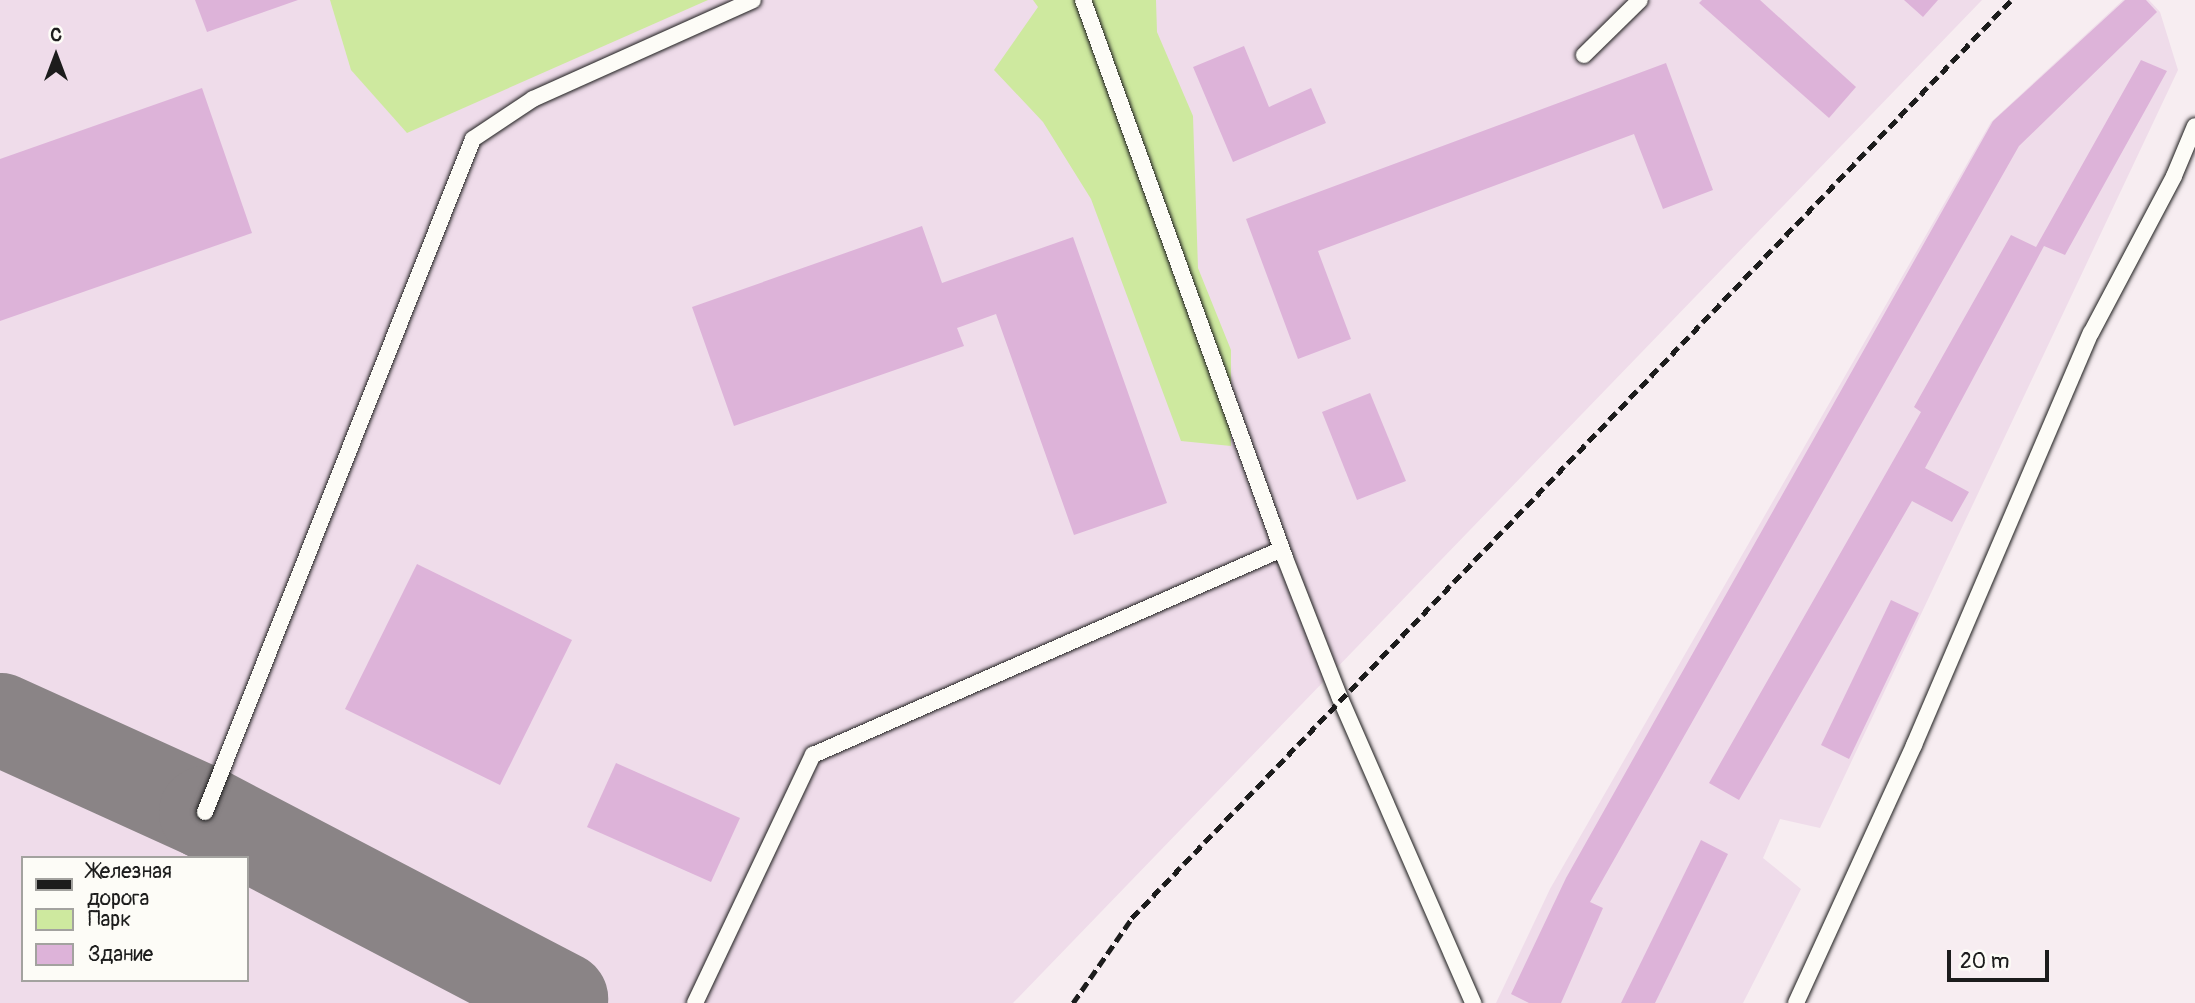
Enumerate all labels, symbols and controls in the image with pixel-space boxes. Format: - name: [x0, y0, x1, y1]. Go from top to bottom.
- north arrow: [21, 21, 91, 91]
- text: С: [50, 23, 62, 47]
- legend: [21, 856, 248, 982]
- text: Железная дорога: [87, 858, 172, 912]
- text: Парк: [88, 906, 131, 933]
- scale bar: [1950, 936, 2052, 980]
- text: Здание: [88, 941, 153, 968]
- text: 20 m: [1960, 948, 2009, 975]

